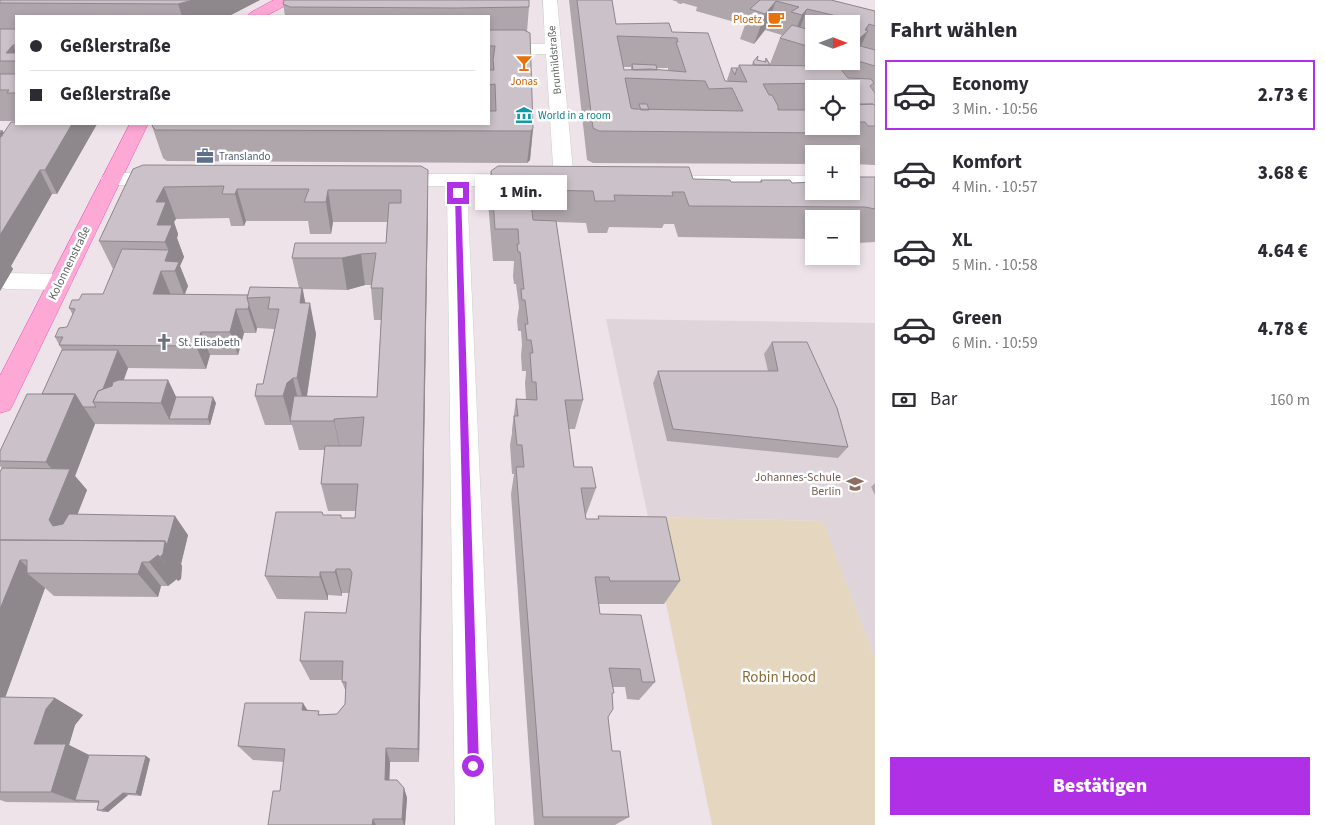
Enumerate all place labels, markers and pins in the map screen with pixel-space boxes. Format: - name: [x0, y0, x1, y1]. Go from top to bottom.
- cafe icon: Ploetz: [766, 9, 786, 29]
- place label: Ploetz: [733, 12, 762, 27]
- bar icon: Jonas: [514, 53, 534, 73]
- place label: Jonas: [510, 74, 538, 89]
- museum icon: World in a room: [514, 105, 534, 125]
- place label: World in a room: [538, 108, 611, 123]
- office icon: Translando: [195, 146, 215, 166]
- place label: Translando: [219, 149, 271, 164]
- church icon: St. Elisabeth: [154, 332, 174, 352]
- place label: St. Elisabeth: [178, 334, 240, 351]
- place label: Johannes-Schule Berlin: [754, 469, 841, 500]
- school or university icon: Johannes-Schule Berlin: [845, 474, 865, 494]

